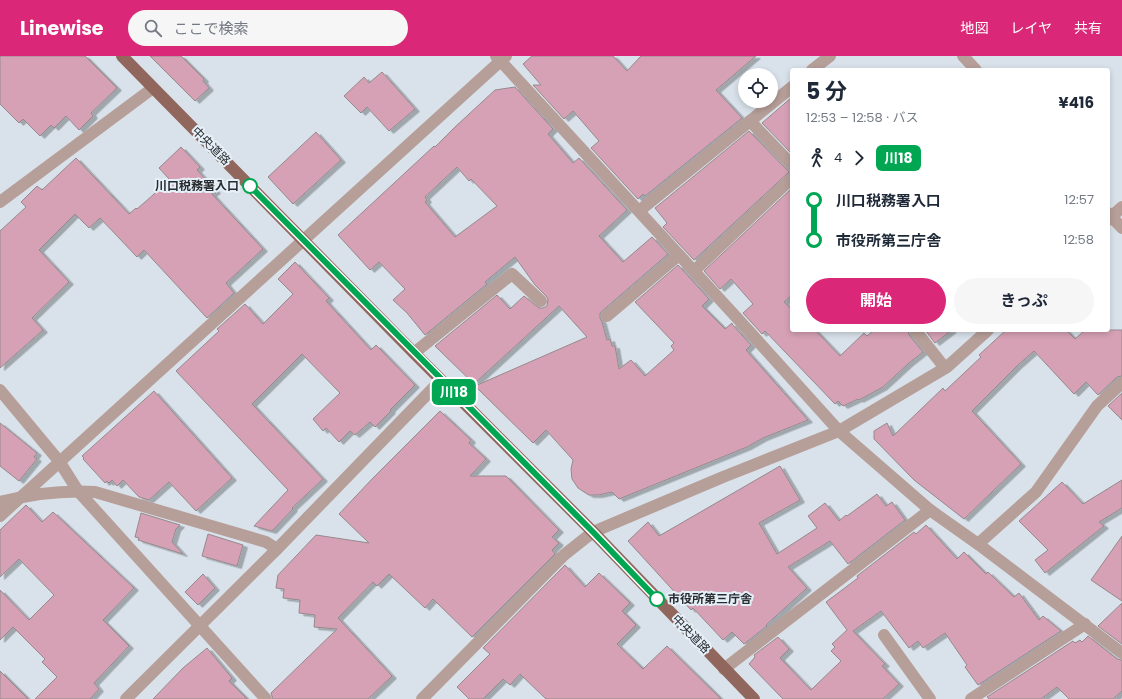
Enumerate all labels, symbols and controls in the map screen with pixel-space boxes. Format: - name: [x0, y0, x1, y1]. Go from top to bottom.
- search box: [128, 10, 408, 46]
- text: Linewise: [20, 15, 104, 42]
- icon: search: [142, 17, 164, 39]
- text: ここで検索: [174, 18, 249, 39]
- text: 地図: [960, 18, 988, 38]
- text: レイヤ: [1010, 18, 1052, 38]
- text: 共有: [1074, 18, 1102, 38]
- map controls: [738, 68, 778, 108]
- button: locate: [738, 68, 778, 108]
- text: 5 分: [806, 76, 847, 107]
- text: ¥416: [1059, 92, 1094, 113]
- text: 12:53 – 12:58 · バス: [806, 108, 918, 127]
- street label: 中央道路: [188, 123, 234, 169]
- icon: walk: [806, 147, 828, 169]
- icon: forward: [848, 147, 870, 169]
- text: 4: [834, 148, 842, 167]
- text: 川18: [884, 148, 913, 168]
- place label: 川口税務署入口: [155, 177, 239, 194]
- marker: 川口税務署入口: [242, 178, 258, 194]
- text: 川口税務署入口: [836, 190, 941, 211]
- text: 12:57: [1064, 190, 1094, 209]
- text: 市役所第三庁舎: [836, 230, 941, 251]
- text: 12:58: [1063, 230, 1094, 249]
- button: 開始: [806, 278, 946, 324]
- button: きっぷ: [954, 278, 1094, 324]
- line badge: 川18: [431, 379, 477, 405]
- text: 川18: [440, 382, 468, 402]
- place label: 市役所第三庁舎: [668, 590, 752, 607]
- marker: 市役所第三庁舎: [649, 591, 665, 607]
- street label: 中央道路: [669, 610, 714, 657]

